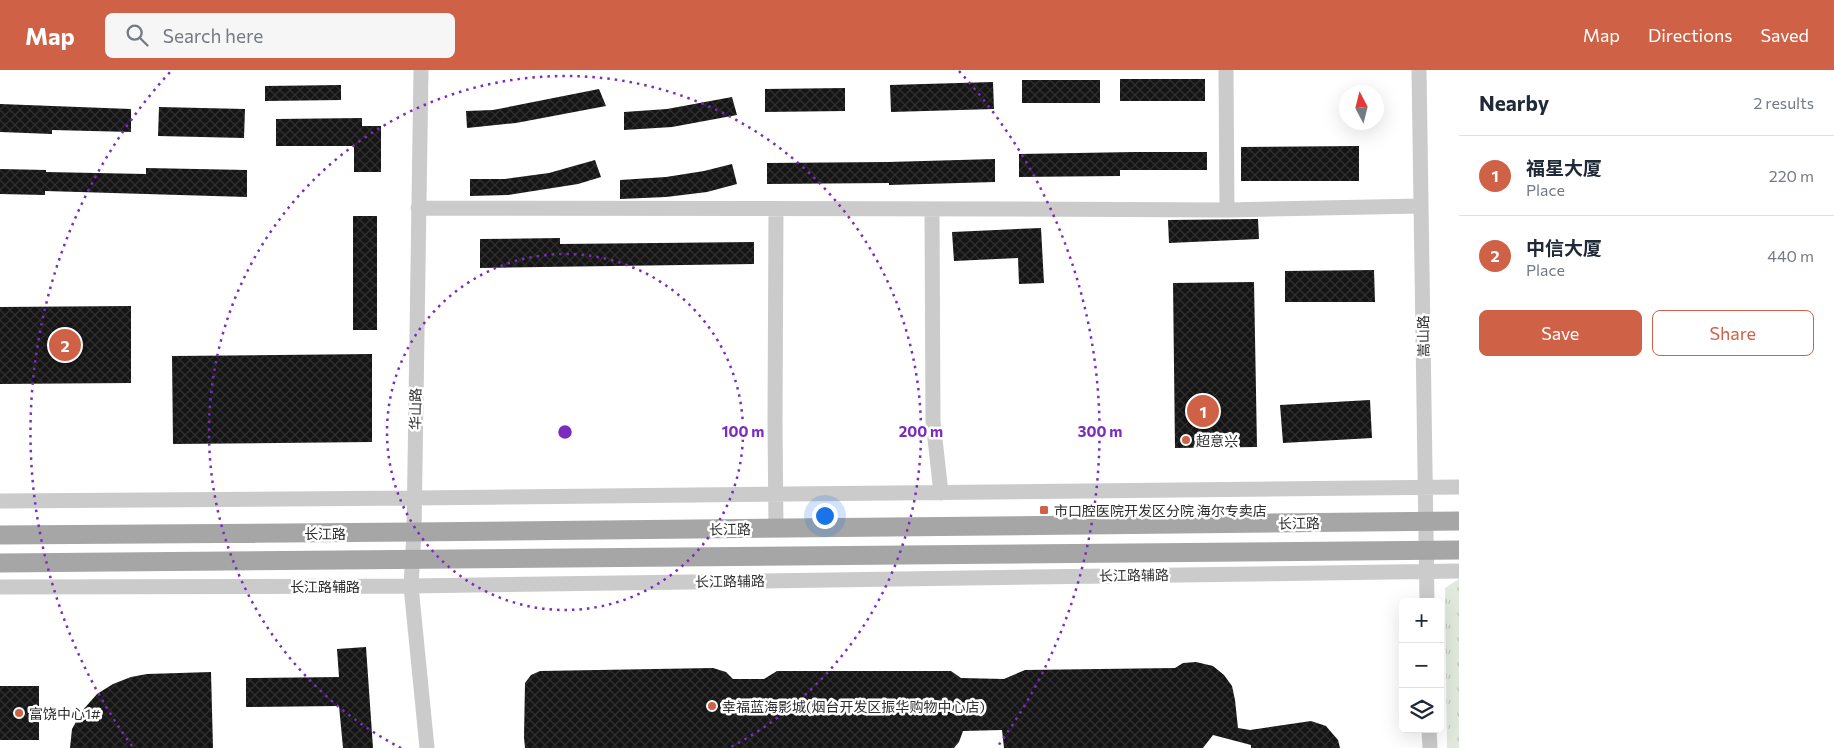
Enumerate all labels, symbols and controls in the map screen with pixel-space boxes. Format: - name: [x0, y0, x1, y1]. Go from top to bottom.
- search box: [105, 13, 455, 58]
- text: Map: [25, 21, 75, 50]
- icon: search: [123, 21, 151, 49]
- text: Search here: [163, 24, 263, 47]
- text: Map: [1583, 24, 1620, 46]
- text: Directions: [1648, 24, 1732, 46]
- text: Saved: [1760, 24, 1809, 46]
- north arrow: [1339, 85, 1384, 130]
- text: Nearby: [1479, 90, 1549, 115]
- text: 2 results: [1753, 93, 1814, 112]
- text: 福星大厦: [1526, 156, 1602, 179]
- text: 1: [1491, 166, 1499, 185]
- text: 220 m: [1769, 166, 1814, 185]
- text: Place: [1526, 180, 1565, 199]
- text: 中信大厦: [1526, 236, 1602, 259]
- text: 2: [1490, 246, 1500, 265]
- text: 440 m: [1767, 246, 1814, 265]
- text: Place: [1526, 260, 1565, 279]
- button: Save: [1479, 310, 1642, 356]
- button: Share: [1652, 310, 1814, 356]
- street label: 嵩山路: [1414, 315, 1432, 357]
- pin: 2: [49, 326, 81, 364]
- street label: 华山路: [406, 388, 424, 430]
- pin: 1: [1187, 392, 1219, 430]
- text: 100 m: [722, 422, 764, 440]
- text: 200 m: [899, 422, 943, 440]
- text: 300 m: [1078, 422, 1122, 440]
- centre of rings: [556, 423, 574, 441]
- place label: 超意兴: [1196, 432, 1238, 449]
- marker: 超意兴: [1180, 434, 1192, 446]
- place label: 市口腔医院开发区分院 海尔专卖店: [1054, 502, 1267, 519]
- your location: [812, 503, 838, 529]
- marker: 市口腔医院开发区分院 海尔专卖店: [1038, 504, 1050, 516]
- street label: 长江路: [1278, 514, 1320, 532]
- street label: 长江路: [709, 520, 751, 538]
- street label: 长江路: [304, 525, 346, 542]
- street label: 长江路辅路: [1099, 566, 1169, 584]
- street label: 长江路辅路: [695, 572, 765, 590]
- street label: 长江路辅路: [290, 578, 360, 595]
- map controls: [1399, 598, 1444, 733]
- button: +: [1399, 598, 1444, 643]
- button: −: [1399, 643, 1444, 688]
- button: layers: [1399, 688, 1444, 733]
- place label: 幸福蓝海影城(烟台开发区振华购物中心店): [722, 698, 985, 715]
- marker: 幸福蓝海影城(烟台开发区振华购物中心店): [706, 700, 718, 712]
- place label: 富饶中心1#: [29, 705, 101, 722]
- marker: 富饶中心1#: [13, 707, 25, 719]

